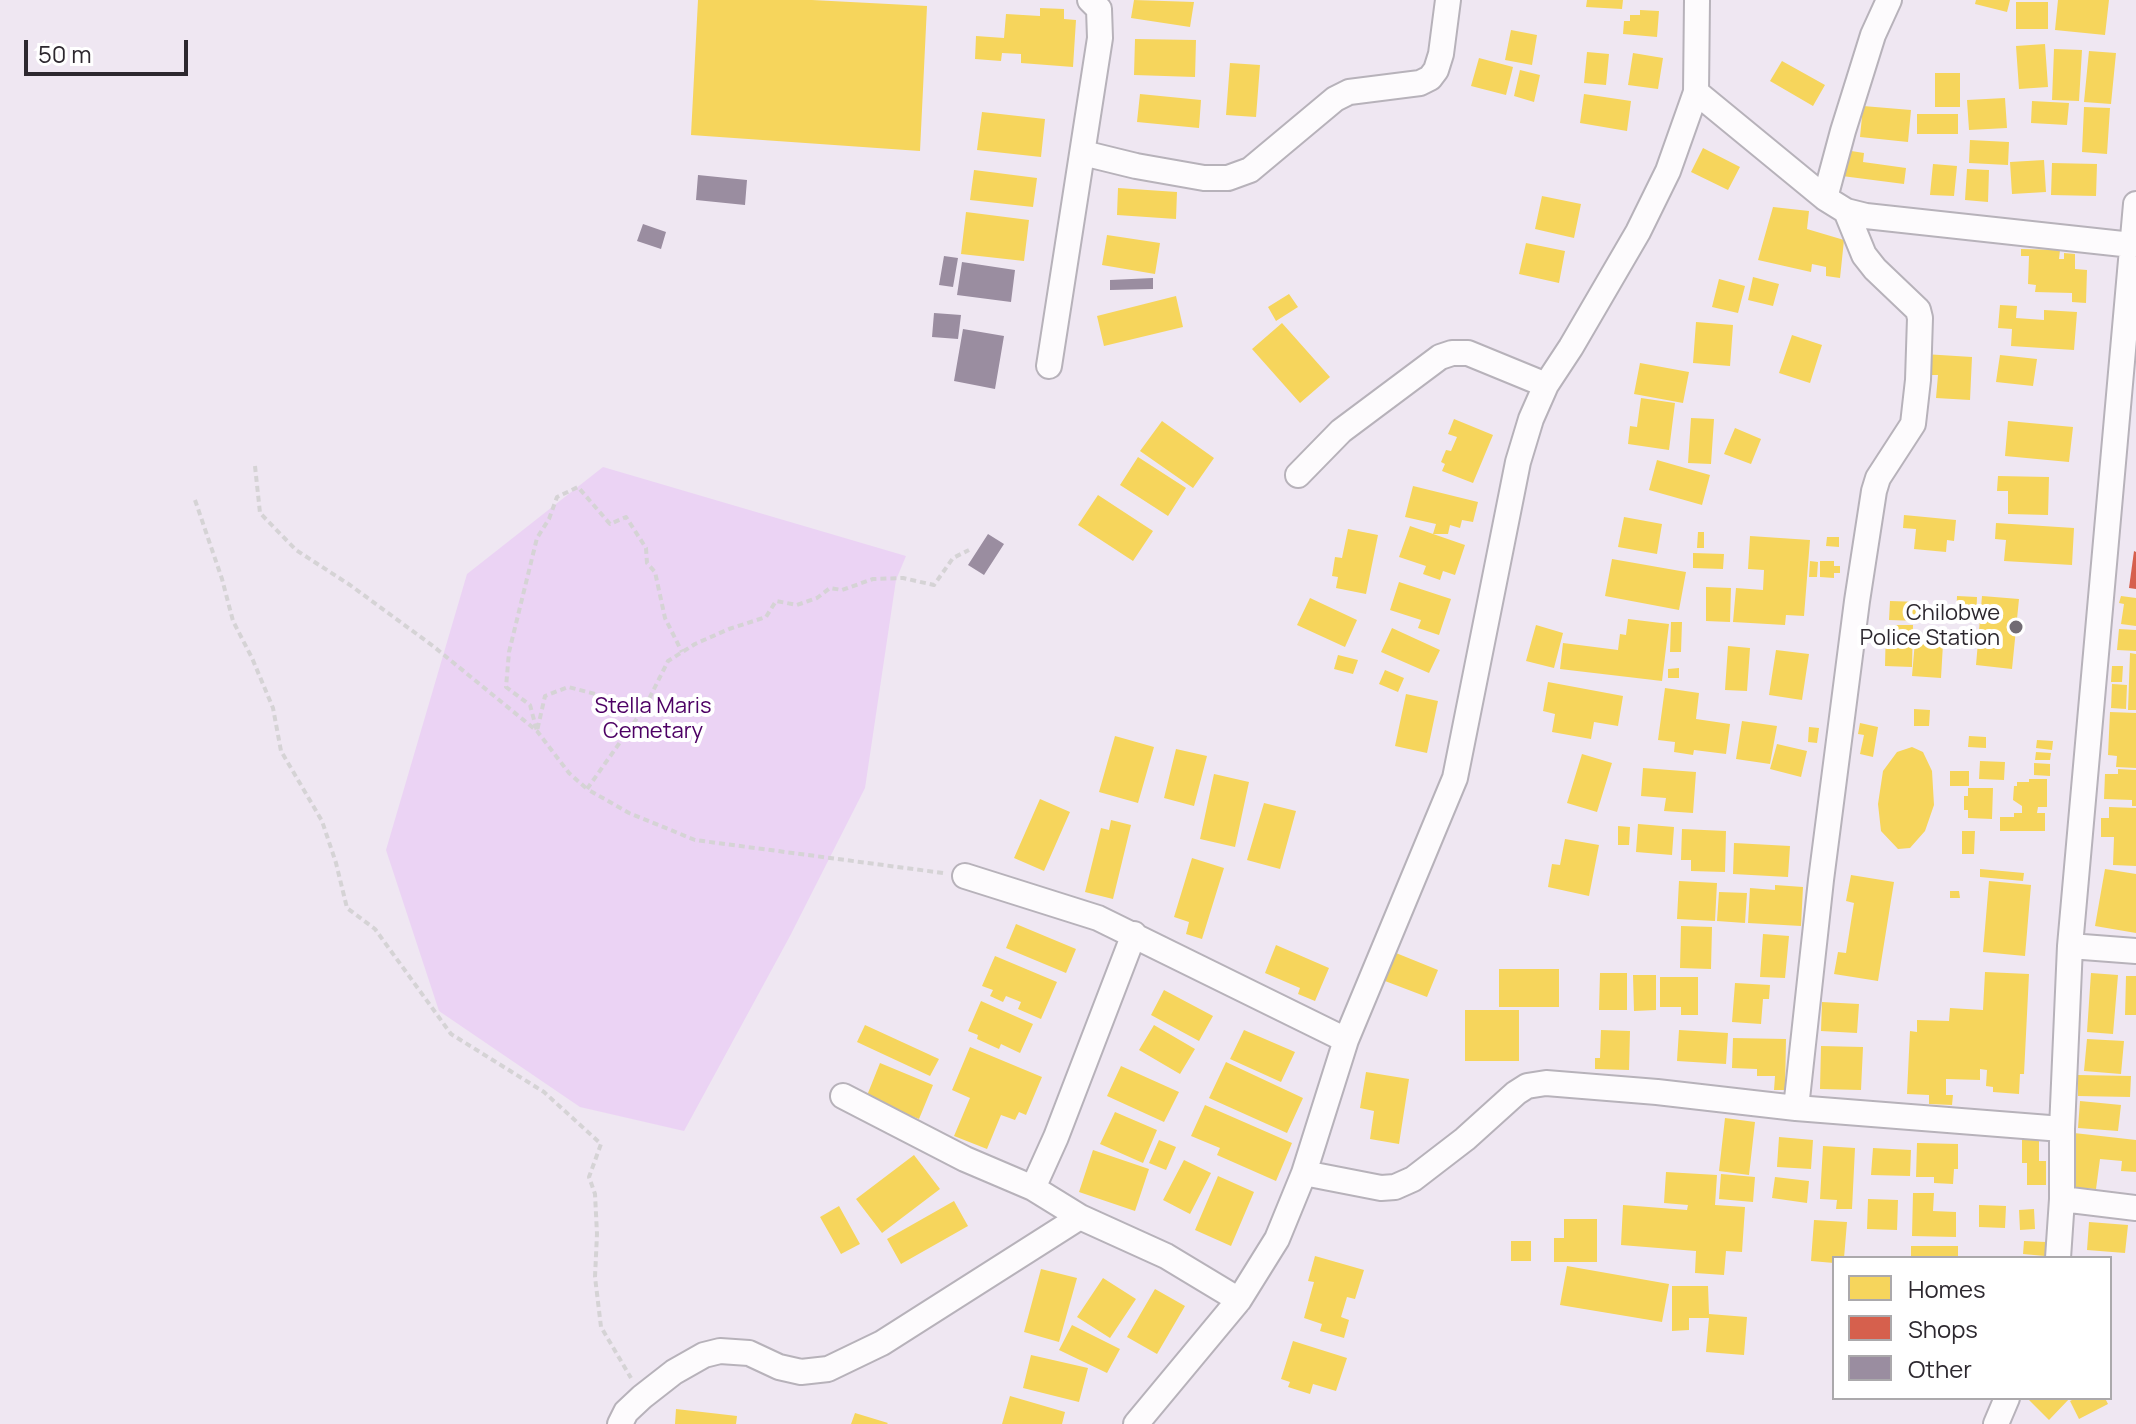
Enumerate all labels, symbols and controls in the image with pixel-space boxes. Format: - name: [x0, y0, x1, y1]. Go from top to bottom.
- scale bar: [28, 24, 192, 74]
- text: 50 m: [38, 37, 92, 70]
- place label: Chilobwe Police Station: [1860, 601, 2000, 652]
- marker: Chilobwe Police Station: [2007, 618, 2025, 636]
- park label: Stella Maris Cemetary: [594, 694, 712, 746]
- legend: [1832, 1256, 2112, 1400]
- text: Homes: [1908, 1272, 1986, 1305]
- text: Shops: [1908, 1312, 1978, 1345]
- text: Other: [1908, 1352, 1972, 1385]

